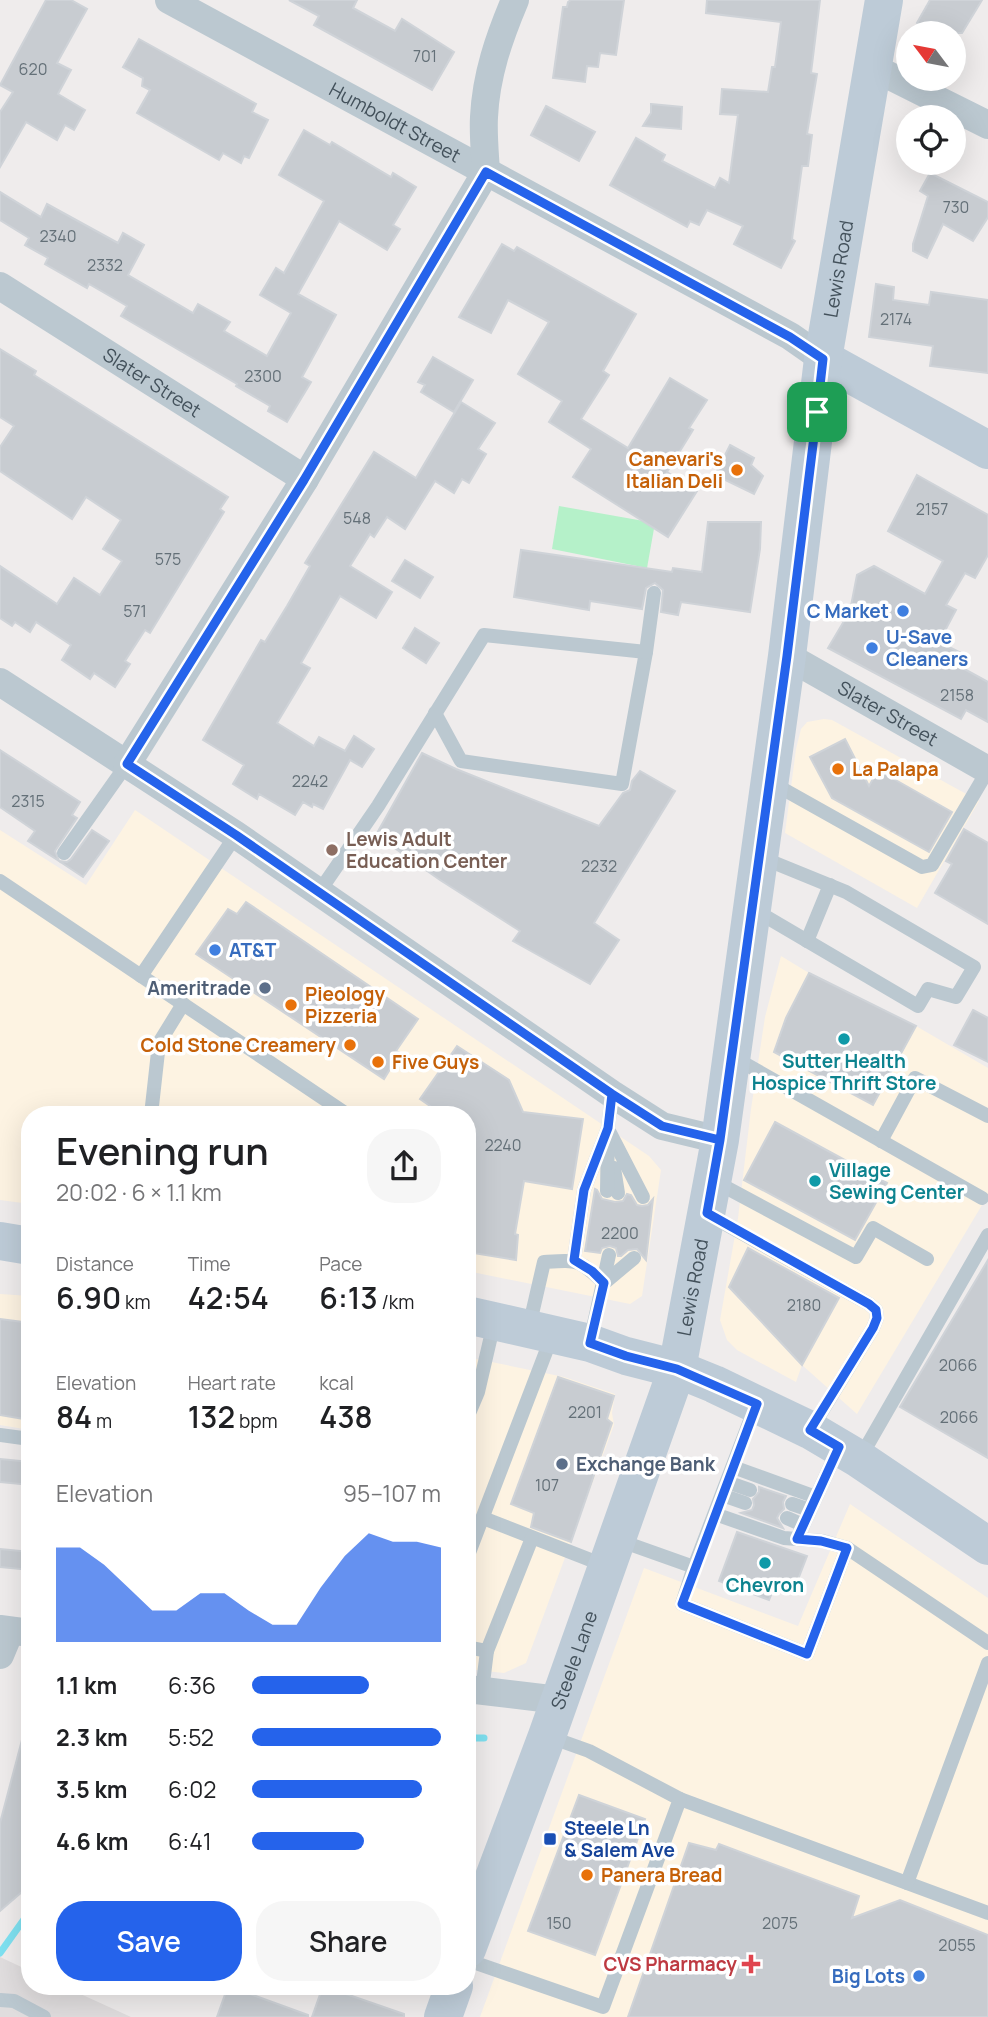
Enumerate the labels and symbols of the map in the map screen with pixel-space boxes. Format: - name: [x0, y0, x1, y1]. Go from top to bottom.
- north arrow: [896, 21, 966, 91]
- house number: 701: [413, 45, 437, 67]
- house number: 620: [19, 58, 47, 80]
- street label: Humboldt Street: [325, 76, 465, 168]
- house number: 730: [943, 196, 969, 218]
- street label: Lewis Road: [817, 218, 859, 320]
- house number: 2340: [39, 225, 77, 247]
- house number: 2332: [87, 254, 123, 276]
- house number: 2174: [880, 308, 912, 330]
- street label: Slater Street: [98, 341, 206, 423]
- house number: 2300: [244, 365, 282, 387]
- pin: [787, 382, 847, 442]
- place label: Canevari's Italian Deli: [626, 446, 723, 494]
- marker: Canevari's Italian Deli: [729, 462, 745, 478]
- house number: 2157: [916, 498, 948, 520]
- house number: 548: [343, 507, 371, 529]
- house number: 575: [155, 548, 181, 570]
- place label: C Market: [807, 598, 889, 624]
- house number: 571: [123, 600, 147, 622]
- marker: C Market: [895, 603, 911, 619]
- place label: U-Save Cleaners: [886, 624, 968, 672]
- marker: U-Save Cleaners: [864, 640, 880, 656]
- street label: Slater Street: [833, 674, 943, 752]
- house number: 2158: [940, 684, 974, 706]
- place label: La Palapa: [852, 756, 939, 782]
- marker: La Palapa: [830, 761, 846, 777]
- house number: 2242: [292, 770, 328, 792]
- house number: 2315: [11, 790, 45, 812]
- place label: Lewis Adult Education Center: [346, 826, 508, 874]
- marker: Lewis Adult Education Center: [324, 842, 340, 858]
- house number: 2232: [581, 855, 617, 877]
- place label: AT&T: [229, 937, 277, 963]
- marker: AT&T: [207, 942, 223, 958]
- place label: Ameritrade: [147, 975, 251, 1001]
- marker: Ameritrade: [257, 980, 273, 996]
- place label: Pieology Pizzeria: [305, 981, 385, 1029]
- marker: Pieology Pizzeria: [283, 997, 299, 1013]
- marker: Sutter Health Hospice Thrift Store: [836, 1031, 852, 1047]
- place label: Cold Stone Creamery: [141, 1032, 336, 1058]
- marker: Cold Stone Creamery: [342, 1037, 358, 1053]
- place label: Sutter Health Hospice Thrift Store: [752, 1048, 936, 1096]
- place label: Five Guys: [392, 1049, 479, 1075]
- marker: Five Guys: [370, 1054, 386, 1070]
- house number: 2240: [484, 1134, 522, 1156]
- place label: Village Sewing Center: [829, 1157, 965, 1205]
- marker: Village Sewing Center: [807, 1173, 823, 1189]
- house number: 2200: [601, 1222, 639, 1244]
- street label: Lewis Road: [670, 1237, 714, 1338]
- house number: 2180: [787, 1294, 821, 1316]
- house number: 2066: [939, 1354, 977, 1376]
- house number: 2201: [568, 1401, 602, 1423]
- house number: 2066: [940, 1406, 978, 1428]
- place label: Exchange Bank: [576, 1451, 716, 1477]
- marker: Exchange Bank: [554, 1456, 570, 1472]
- house number: 107: [535, 1474, 559, 1496]
- marker: Chevron: [757, 1555, 773, 1571]
- place label: Chevron: [726, 1572, 804, 1598]
- street label: Steele Lane: [544, 1607, 603, 1713]
- place label: Steele Ln & Salem Ave: [564, 1815, 675, 1863]
- marker: Steele Ln & Salem Ave: [542, 1831, 558, 1847]
- place label: Panera Bread: [601, 1862, 722, 1888]
- marker: Panera Bread: [579, 1867, 595, 1883]
- house number: 150: [546, 1912, 572, 1934]
- house number: 2075: [762, 1912, 798, 1934]
- house number: 2055: [938, 1934, 976, 1956]
- place label: CVS Pharmacy: [604, 1951, 737, 1977]
- marker: CVS Pharmacy: [743, 1956, 759, 1972]
- place label: Big Lots: [832, 1963, 905, 1989]
- marker: Big Lots: [911, 1968, 927, 1984]

